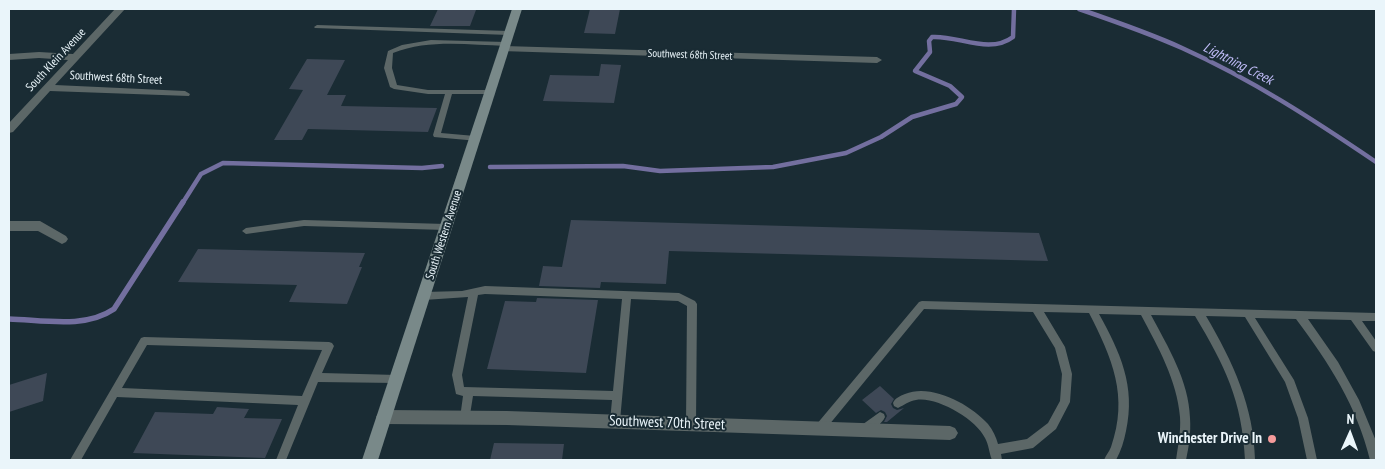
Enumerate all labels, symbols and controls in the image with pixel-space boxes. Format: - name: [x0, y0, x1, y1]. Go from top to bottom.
- street label: South Klein Avenue: [23, 25, 89, 95]
- water label: Lightning Creek: [1200, 39, 1276, 89]
- street label: Southwest 68th Street: [647, 47, 733, 63]
- street label: Southwest 68th Street: [69, 68, 163, 88]
- street label: South Western Avenue: [423, 189, 465, 281]
- north arrow: [1325, 409, 1375, 459]
- text: N: [1346, 410, 1355, 428]
- street label: Southwest 70th Street: [609, 412, 725, 434]
- place label: Winchester Drive In: [1158, 430, 1262, 448]
- marker: Winchester Drive In: [1266, 433, 1278, 445]

